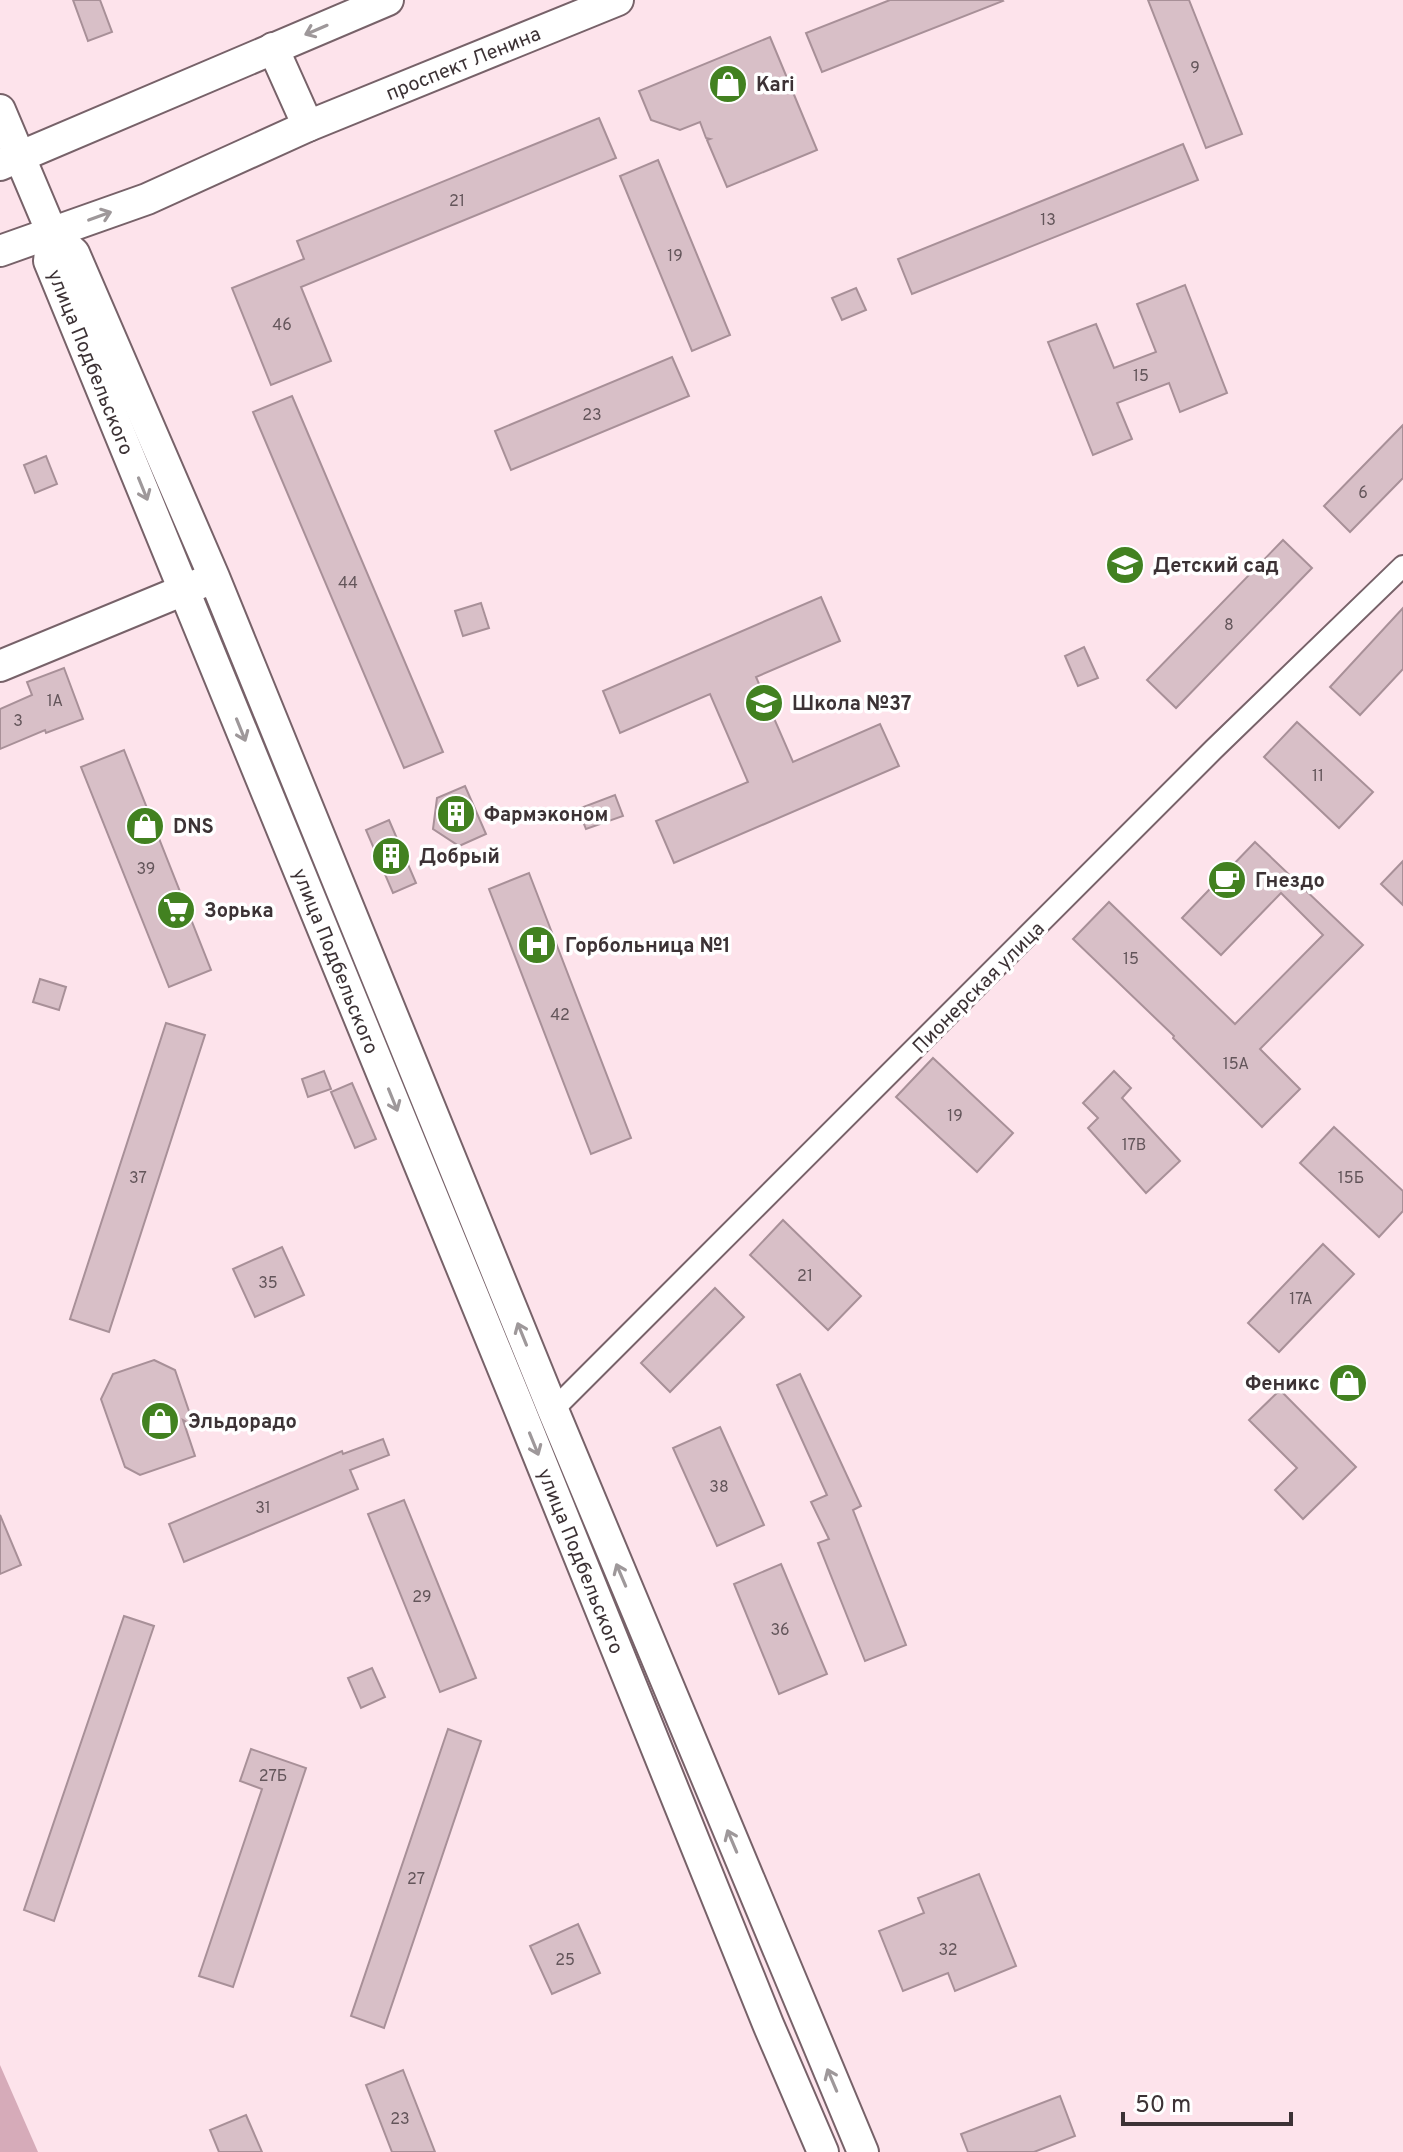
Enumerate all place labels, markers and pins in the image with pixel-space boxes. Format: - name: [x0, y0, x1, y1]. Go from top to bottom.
- shop icon: Kari: [707, 63, 749, 105]
- place label: Kari: [756, 73, 795, 99]
- school or university icon: Детский сад: [1104, 544, 1146, 586]
- place label: Детский сад: [1153, 554, 1279, 580]
- school or university icon: Школа №37: [743, 682, 785, 724]
- place label: Школа №37: [792, 692, 911, 718]
- building icon: Фармэконом: [435, 793, 477, 835]
- place label: Фармэконом: [484, 803, 608, 829]
- shop icon: DNS: [124, 805, 166, 847]
- place label: DNS: [173, 815, 214, 841]
- building icon: Добрый: [370, 835, 412, 877]
- place label: Добрый: [419, 845, 500, 871]
- cafe icon: Гнездо: [1206, 859, 1248, 901]
- place label: Гнездо: [1255, 869, 1325, 895]
- supermarket icon: Зорька: [155, 889, 197, 931]
- place label: Зорька: [204, 899, 274, 925]
- hospital icon: Горбольница №1: [516, 924, 558, 966]
- place label: Горбольница №1: [565, 934, 730, 960]
- shop icon: Феникс: [1327, 1362, 1369, 1404]
- place label: Феникс: [1245, 1372, 1320, 1398]
- shop icon: Эльдорадо: [139, 1400, 181, 1442]
- place label: Эльдорадо: [188, 1410, 297, 1436]

